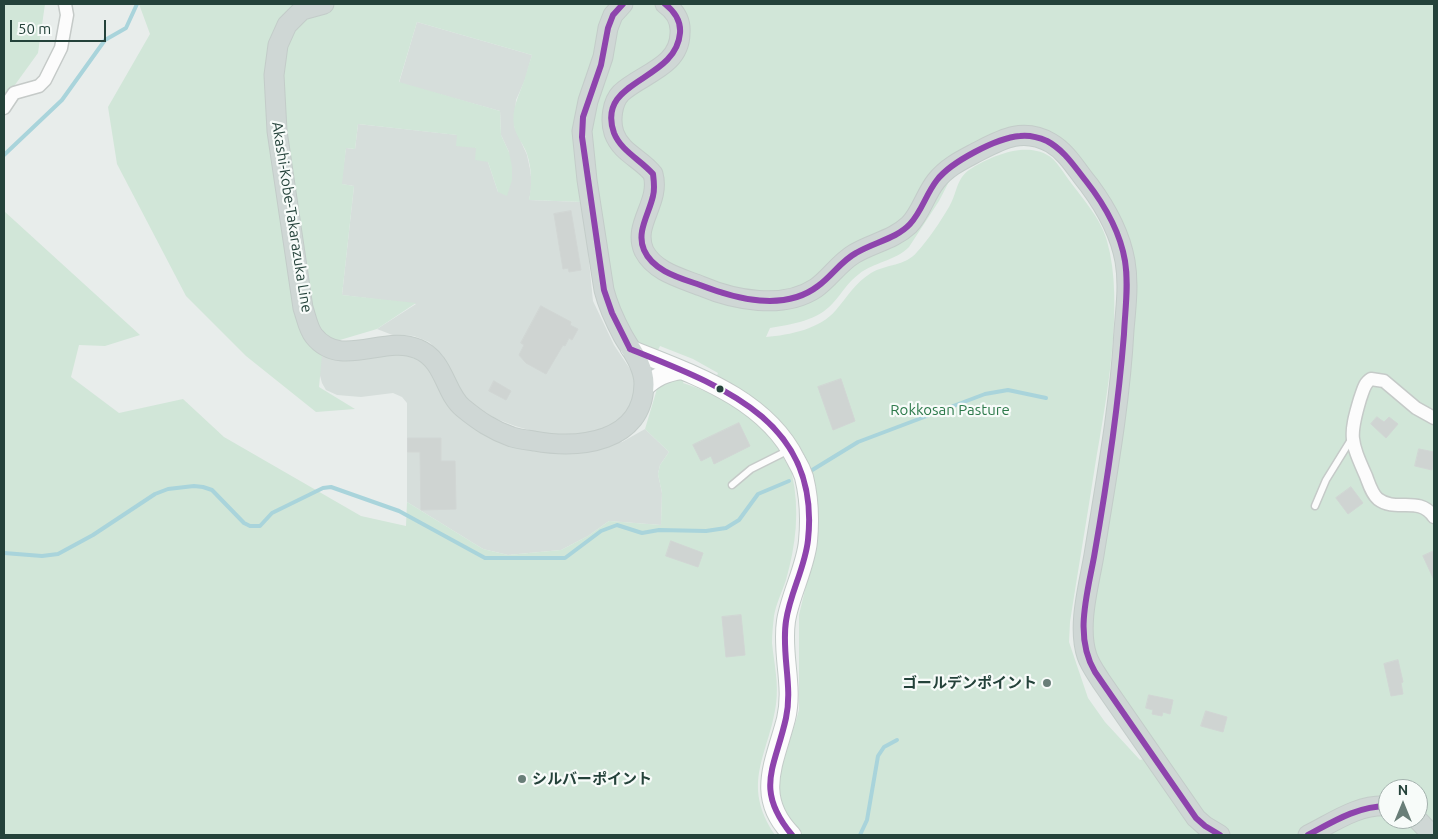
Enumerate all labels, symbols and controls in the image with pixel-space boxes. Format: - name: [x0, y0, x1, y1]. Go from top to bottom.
- scale bar: [12, 10, 109, 42]
- text: 50 m: [18, 20, 51, 37]
- street label: Akashi-Kobe-Takarazuka Line: [268, 120, 316, 314]
- unlabelled marker: [715, 384, 725, 394]
- park label: Rokkosan Pasture: [890, 401, 1010, 419]
- place label: ゴールデンポイント: [902, 674, 1037, 692]
- marker: ゴールデンポイント: [1041, 677, 1053, 689]
- place label: シルバーポイント: [532, 770, 652, 788]
- marker: シルバーポイント: [516, 773, 528, 785]
- north arrow: [1378, 779, 1428, 829]
- text: N: [1398, 782, 1408, 798]

